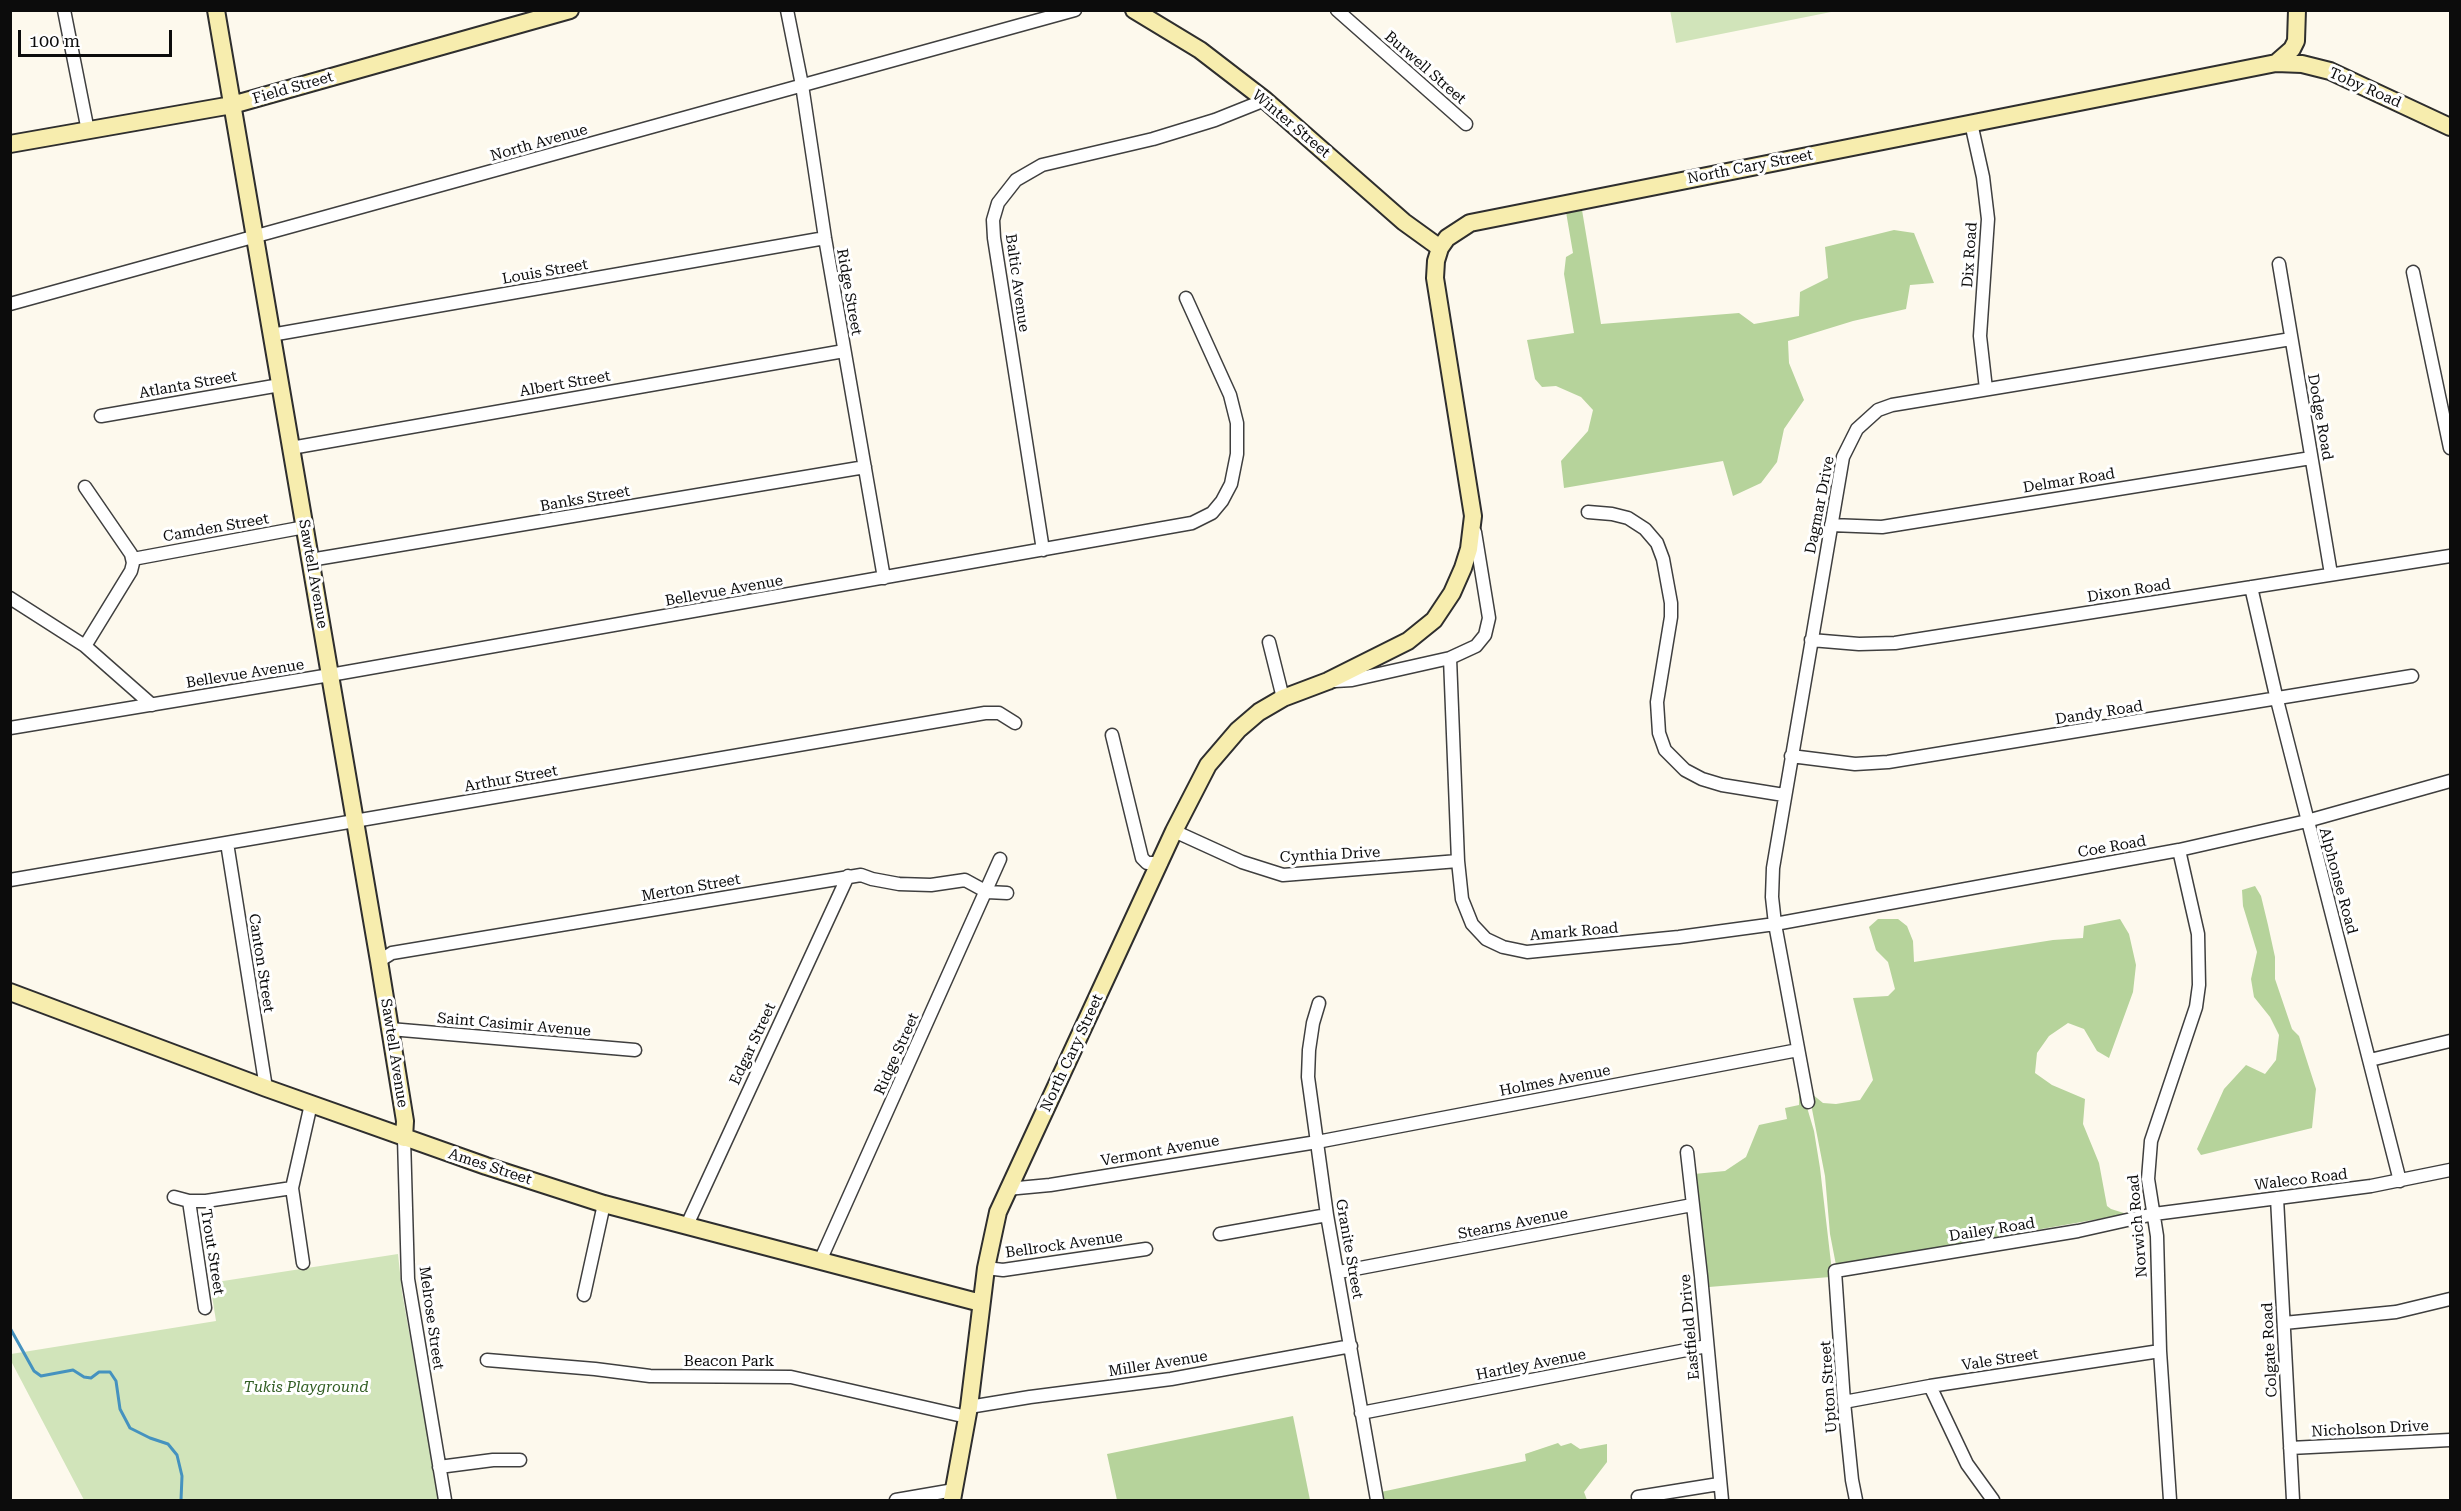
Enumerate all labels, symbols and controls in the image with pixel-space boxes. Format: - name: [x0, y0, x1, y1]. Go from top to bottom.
- scale bar: [21, 18, 176, 56]
- street label: Burwell Street: [1381, 28, 1469, 108]
- text: 100 m: [29, 30, 80, 51]
- street label: Toby Road: [2326, 64, 2404, 112]
- street label: Field Street: [251, 68, 335, 108]
- street label: Winter Street: [1248, 86, 1334, 162]
- street label: North Avenue: [488, 121, 590, 165]
- street label: North Cary Street: [1686, 146, 1814, 188]
- street label: Dix Road: [1959, 222, 1981, 288]
- street label: Baltic Avenue: [1001, 233, 1033, 333]
- street label: Ridge Street: [832, 247, 866, 337]
- street label: Louis Street: [501, 256, 589, 288]
- street label: Albert Street: [518, 367, 612, 401]
- street label: Atlanta Street: [138, 368, 238, 402]
- street label: Dodge Road: [2304, 372, 2336, 462]
- street label: Dagmar Drive: [1802, 455, 1838, 555]
- street label: Delmar Road: [2022, 465, 2116, 497]
- street label: Banks Street: [539, 482, 631, 516]
- street label: Camden Street: [162, 510, 270, 546]
- street label: Sawtell Avenue: [295, 518, 331, 630]
- street label: Bellevue Avenue: [664, 572, 784, 610]
- street label: Dixon Road: [2086, 576, 2172, 606]
- street label: Bellevue Avenue: [185, 656, 305, 692]
- street label: Dandy Road: [2054, 697, 2144, 729]
- street label: Arthur Street: [463, 762, 559, 796]
- street label: Alphonse Road: [2315, 826, 2361, 936]
- street label: Coe Road: [2076, 832, 2148, 862]
- street label: Cynthia Drive: [1279, 843, 1381, 867]
- street label: Merton Street: [640, 870, 742, 906]
- street label: Canton Street: [244, 912, 278, 1014]
- street label: Amark Road: [1529, 919, 1619, 945]
- street label: North Cary Street: [1037, 991, 1107, 1115]
- street label: Sawtell Avenue: [376, 997, 412, 1109]
- street label: Edgar Street: [726, 1000, 780, 1088]
- street label: Saint Casimir Avenue: [436, 1009, 592, 1041]
- street label: Ridge Street: [871, 1010, 923, 1098]
- street label: Holmes Avenue: [1498, 1061, 1612, 1101]
- street label: Vermont Avenue: [1099, 1132, 1221, 1170]
- street label: Ames Street: [446, 1145, 534, 1189]
- street label: Waleco Road: [2253, 1165, 2349, 1195]
- street label: Norwich Road: [2125, 1174, 2151, 1278]
- street label: Granite Street: [1331, 1198, 1367, 1300]
- street label: Stearns Avenue: [1457, 1205, 1569, 1243]
- street label: Trout Street: [196, 1208, 228, 1296]
- street label: Dailey Road: [1948, 1214, 2036, 1246]
- street label: Bellrock Avenue: [1004, 1228, 1124, 1262]
- street label: Melrose Street: [415, 1265, 447, 1371]
- street label: Eastfield Drive: [1676, 1273, 1704, 1381]
- street label: Colgate Road: [2259, 1302, 2281, 1398]
- street label: Upton Street: [1817, 1340, 1841, 1434]
- street label: Vale Street: [1960, 1345, 2040, 1375]
- street label: Hartley Avenue: [1475, 1346, 1587, 1384]
- street label: Miller Avenue: [1107, 1347, 1209, 1381]
- street label: Beacon Park: [684, 1353, 774, 1371]
- park label: Tukis Playground: [243, 1379, 369, 1397]
- street label: Nicholson Drive: [2311, 1417, 2429, 1441]

